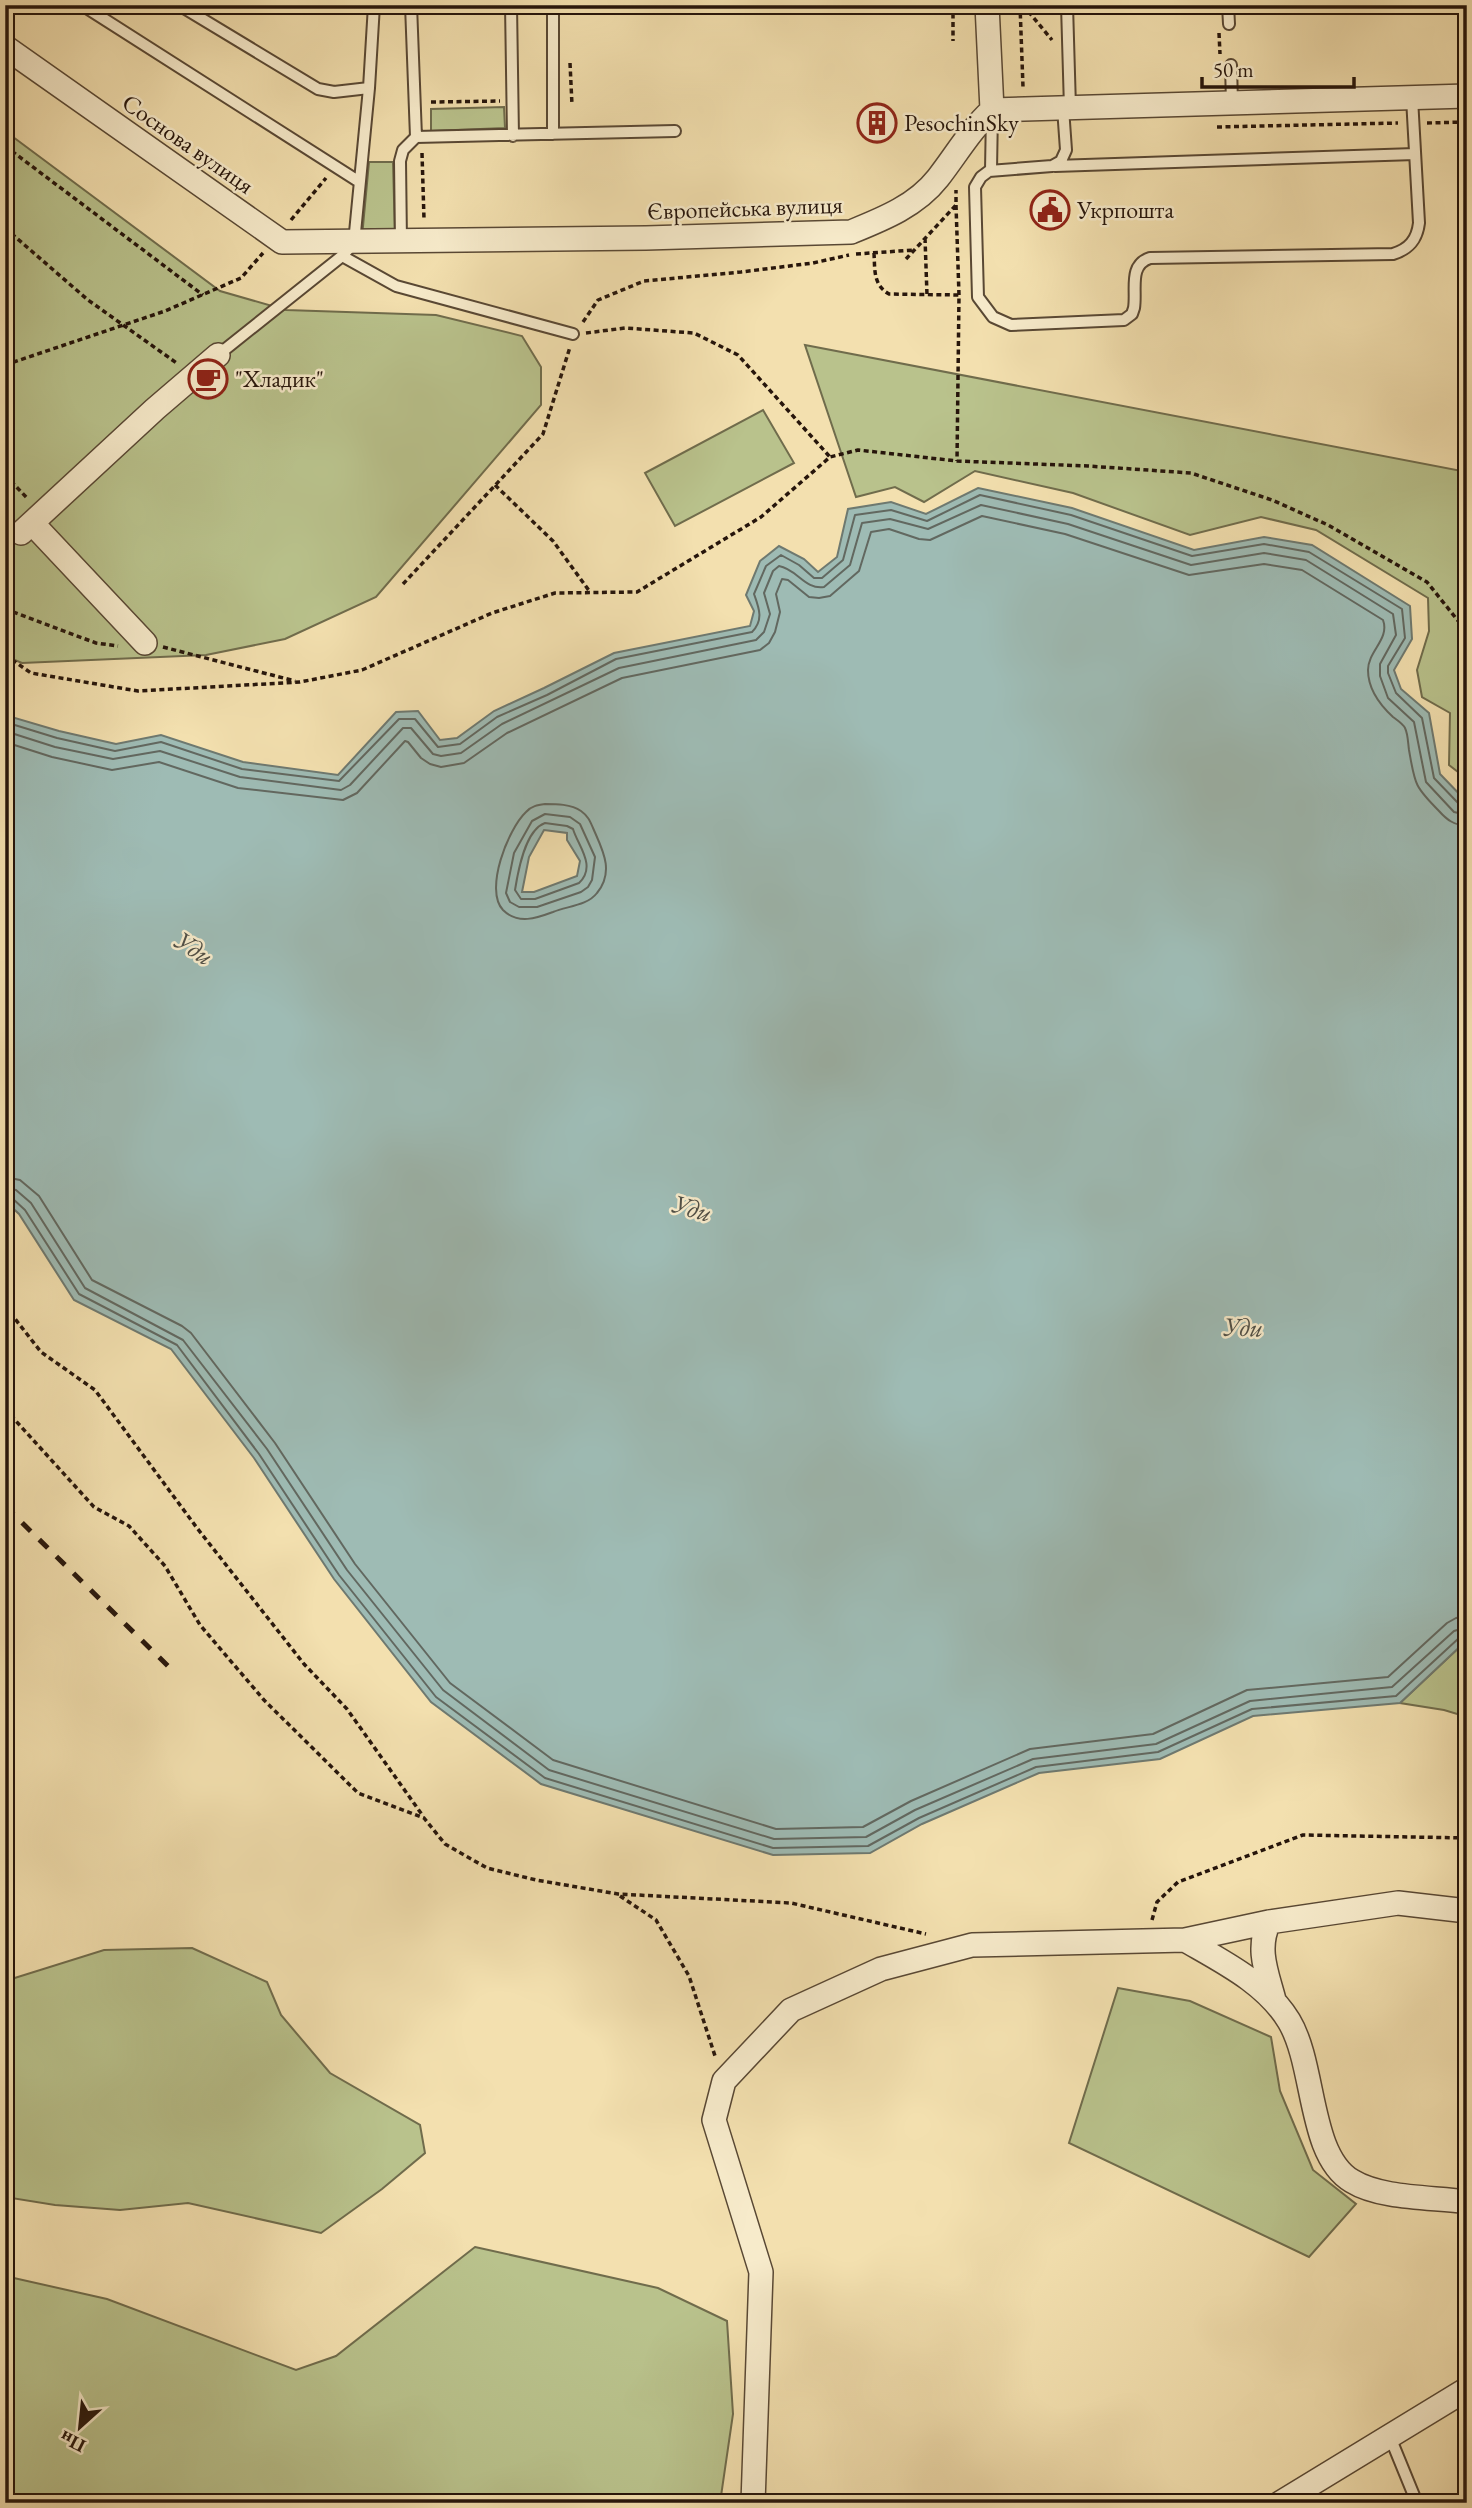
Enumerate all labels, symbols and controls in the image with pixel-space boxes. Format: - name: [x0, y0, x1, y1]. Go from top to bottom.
- scale bar: [1202, 46, 1355, 90]
- text: 50 m: [1213, 56, 1254, 83]
- street label: Соснова вулиця: [116, 87, 261, 201]
- building icon: PesochinSky: [856, 102, 898, 144]
- place label: PesochinSky: [904, 107, 1019, 138]
- street label: Європейська вулиця: [647, 189, 843, 226]
- public building icon: Укрпошта: [1029, 189, 1071, 231]
- place label: Укрпошта: [1076, 194, 1174, 225]
- cafe icon: "Хладик": [187, 358, 229, 400]
- place label: "Хладик": [235, 363, 324, 394]
- water label: Уди: [168, 923, 220, 973]
- water label: Уди: [668, 1186, 716, 1230]
- water label: Уди: [1222, 1309, 1264, 1345]
- north arrow: [46, 2392, 116, 2462]
- text: Пн: [55, 2425, 90, 2459]

